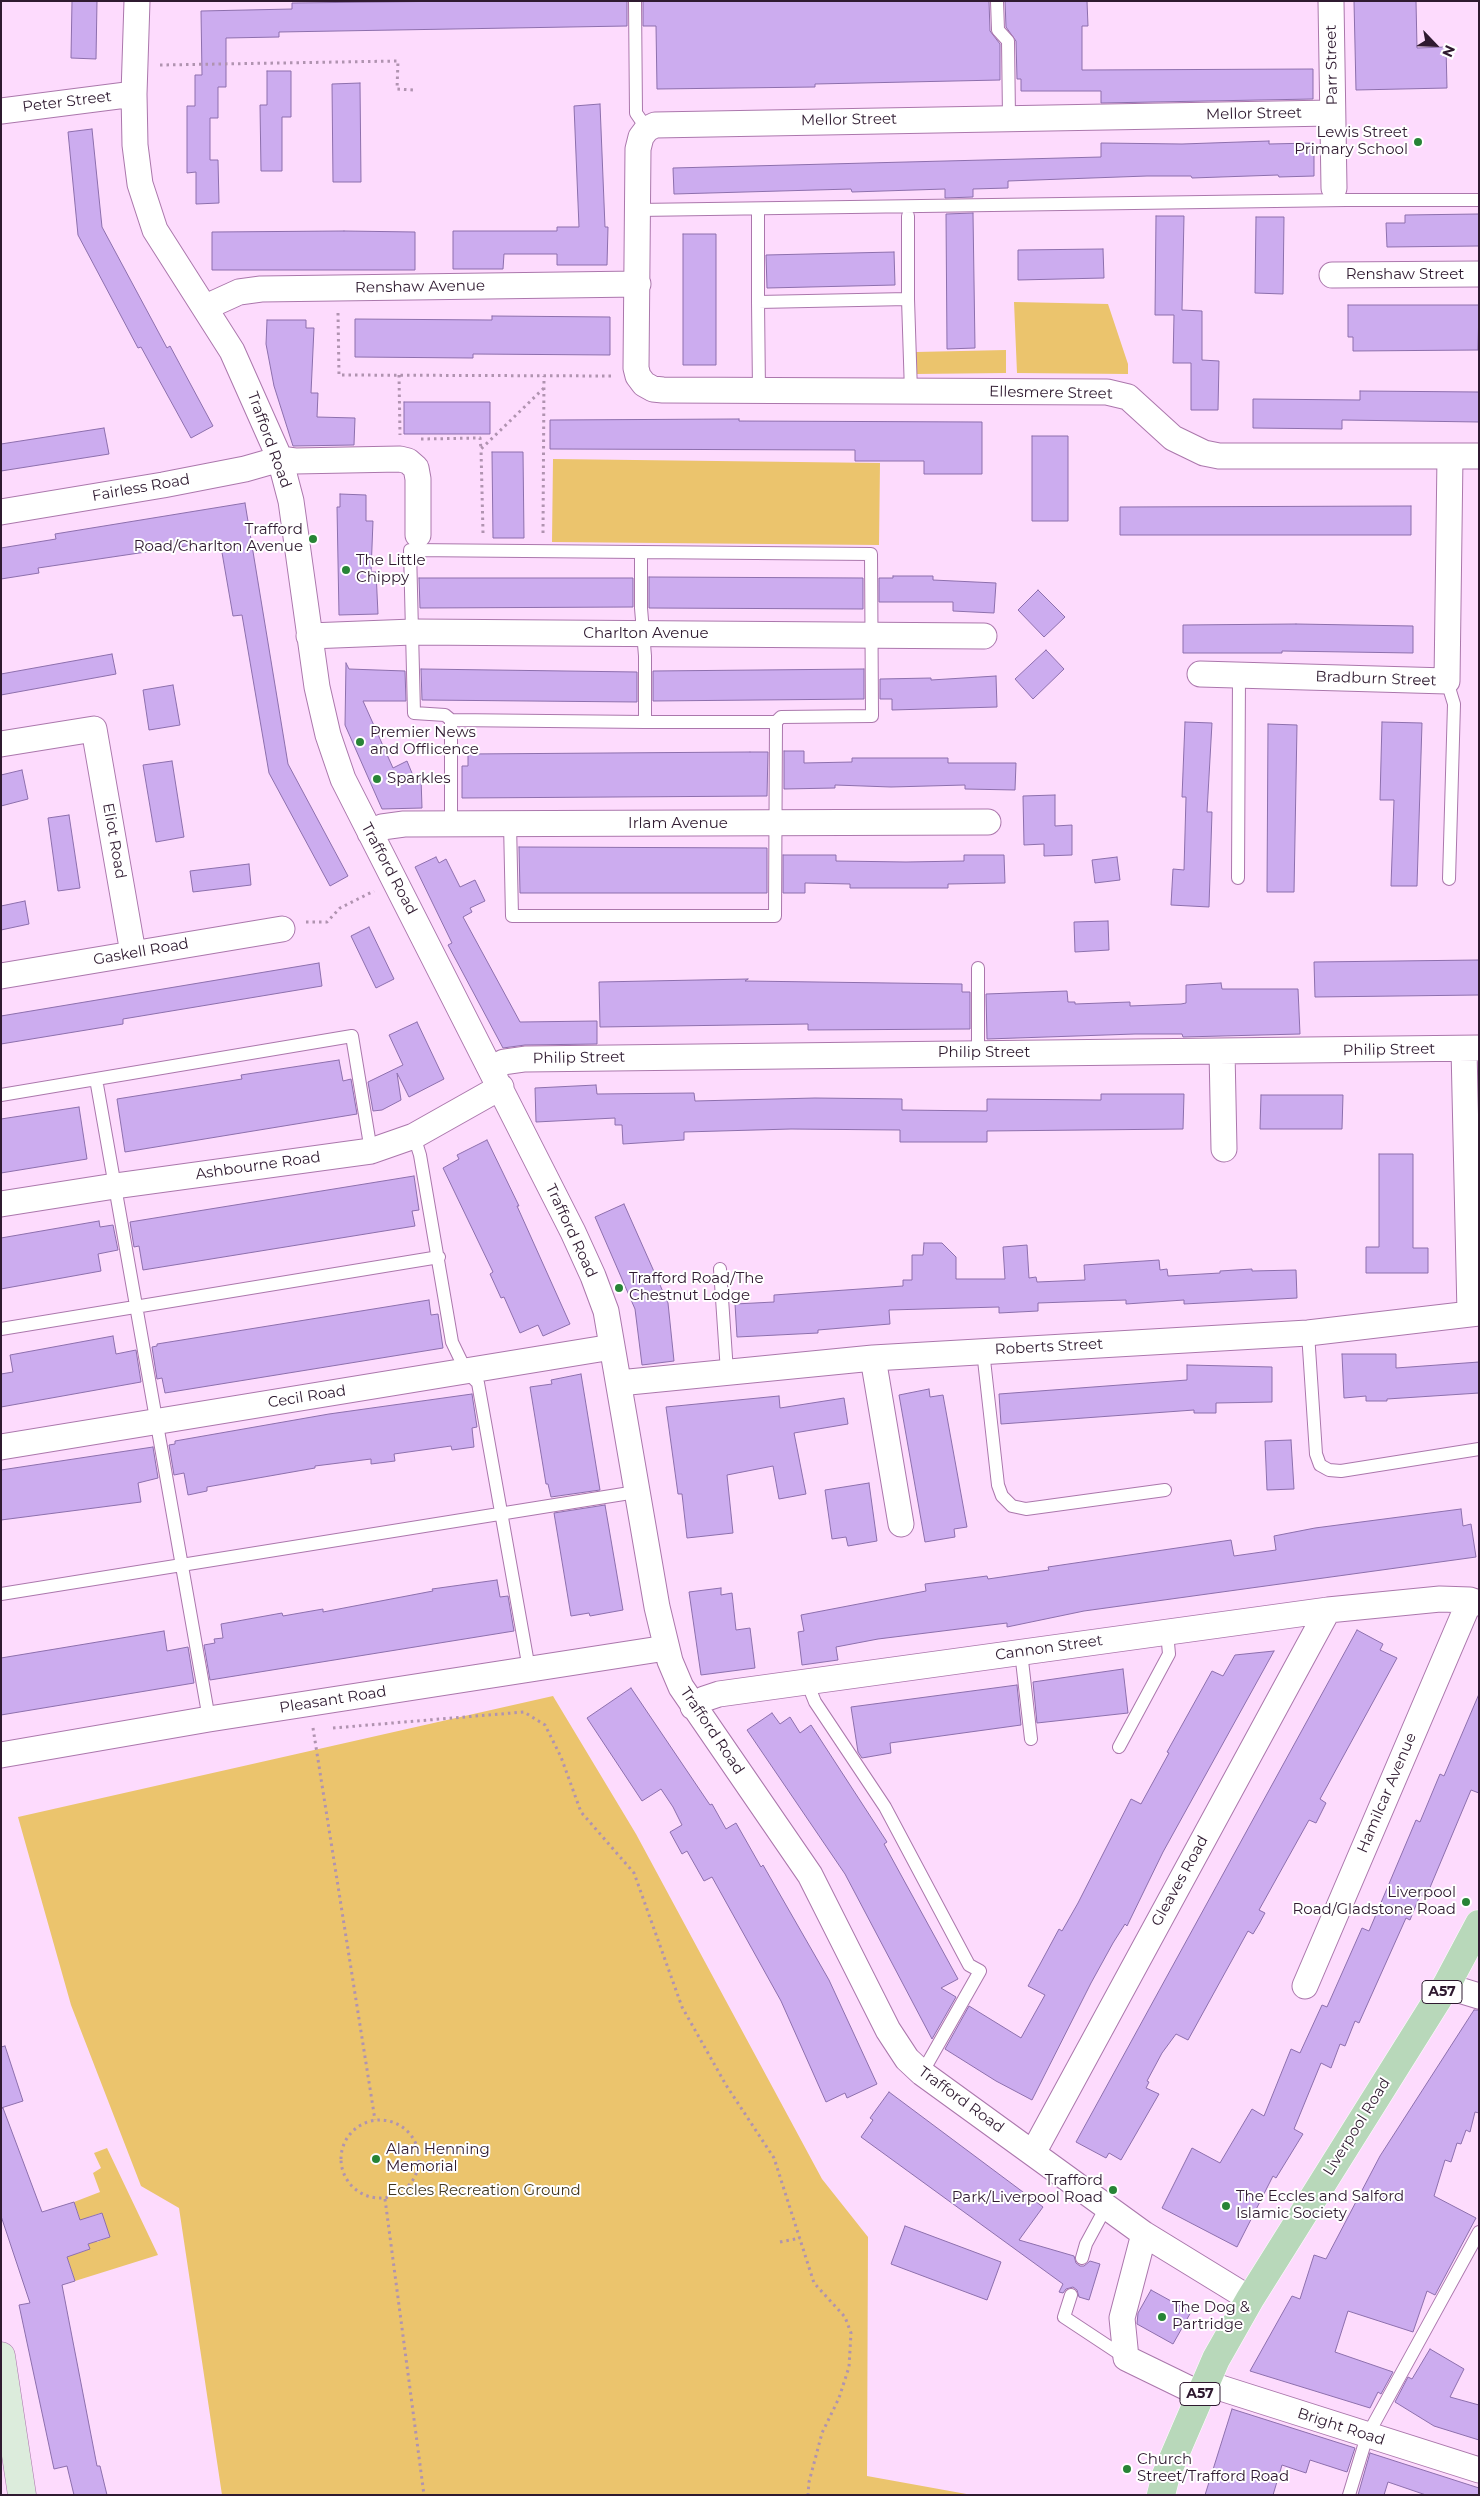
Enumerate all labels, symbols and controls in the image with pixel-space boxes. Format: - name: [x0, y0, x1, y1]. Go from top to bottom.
- north arrow: [1410, 20, 1460, 70]
- street label: Parr Street: [1322, 25, 1342, 105]
- text: N: [1438, 42, 1459, 60]
- street label: Peter Street: [21, 88, 113, 116]
- street label: Mellor Street: [1206, 104, 1302, 124]
- street label: Mellor Street: [801, 110, 897, 130]
- place label: Lewis Street Primary School: [1294, 124, 1408, 159]
- marker: Lewis Street Primary School: [1412, 136, 1424, 148]
- street label: Renshaw Street: [1346, 266, 1464, 284]
- street label: Renshaw Avenue: [355, 277, 485, 297]
- street label: Ellesmere Street: [989, 383, 1113, 403]
- street label: Trafford Road: [243, 389, 295, 491]
- street label: Fairless Road: [91, 471, 191, 505]
- place label: Trafford Road/Charlton Avenue: [134, 521, 303, 556]
- marker: Trafford Road/Charlton Avenue: [307, 533, 319, 545]
- place label: The Little Chippy: [356, 552, 426, 587]
- marker: The Little Chippy: [340, 564, 352, 576]
- street label: Charlton Avenue: [583, 625, 709, 643]
- street label: Bradburn Street: [1315, 668, 1437, 690]
- place label: Premier News and Offlicence: [370, 724, 479, 759]
- marker: Premier News and Offlicence: [354, 736, 366, 748]
- place label: Sparkles: [387, 770, 450, 788]
- marker: Sparkles: [371, 773, 383, 785]
- street label: Eliot Road: [98, 802, 130, 880]
- street label: Irlam Avenue: [628, 815, 728, 833]
- street label: Trafford Road: [357, 820, 421, 918]
- street label: Gaskell Road: [92, 935, 190, 969]
- street label: Philip Street: [1343, 1040, 1435, 1060]
- street label: Philip Street: [938, 1044, 1030, 1062]
- street label: Philip Street: [533, 1048, 625, 1068]
- street label: Ashbourne Road: [194, 1148, 322, 1184]
- street label: Trafford Road: [541, 1181, 601, 1281]
- place label: Trafford Road/The Chestnut Lodge: [629, 1270, 764, 1305]
- marker: Trafford Road/The Chestnut Lodge: [613, 1282, 625, 1294]
- street label: Roberts Street: [994, 1335, 1104, 1359]
- street label: Cecil Road: [267, 1382, 347, 1412]
- street label: Cannon Street: [994, 1632, 1104, 1664]
- street label: Pleasant Road: [278, 1683, 388, 1717]
- street label: Trafford Road: [676, 1684, 748, 1778]
- street label: Hamilcar Avenue: [1354, 1730, 1420, 1856]
- street label: Gleaves Road: [1148, 1833, 1212, 1929]
- place label: Liverpool Road/Gladstone Road: [1293, 1884, 1456, 1919]
- marker: Liverpool Road/Gladstone Road: [1460, 1896, 1472, 1908]
- road number: A57: [1422, 1980, 1462, 2004]
- street label: Trafford Road: [915, 2063, 1007, 2137]
- street label: Liverpool Road: [1320, 2075, 1394, 2179]
- place label: Alan Henning Memorial: [386, 2141, 490, 2176]
- marker: Alan Henning Memorial: [370, 2153, 382, 2165]
- place label: Trafford Park/Liverpool Road: [952, 2172, 1103, 2207]
- park label: Eccles Recreation Ground: [387, 2182, 581, 2200]
- marker: Trafford Park/Liverpool Road: [1107, 2184, 1119, 2196]
- place label: The Eccles and Salford Islamic Society: [1236, 2188, 1404, 2223]
- marker: The Eccles and Salford Islamic Society: [1220, 2200, 1232, 2212]
- place label: The Dog & Partridge: [1172, 2299, 1250, 2334]
- marker: The Dog & Partridge: [1156, 2311, 1168, 2323]
- road number: A57: [1180, 2382, 1220, 2406]
- street label: Bright Road: [1295, 2404, 1387, 2450]
- place label: Church Street/Trafford Road: [1137, 2451, 1289, 2486]
- marker: Church Street/Trafford Road: [1121, 2463, 1133, 2475]

